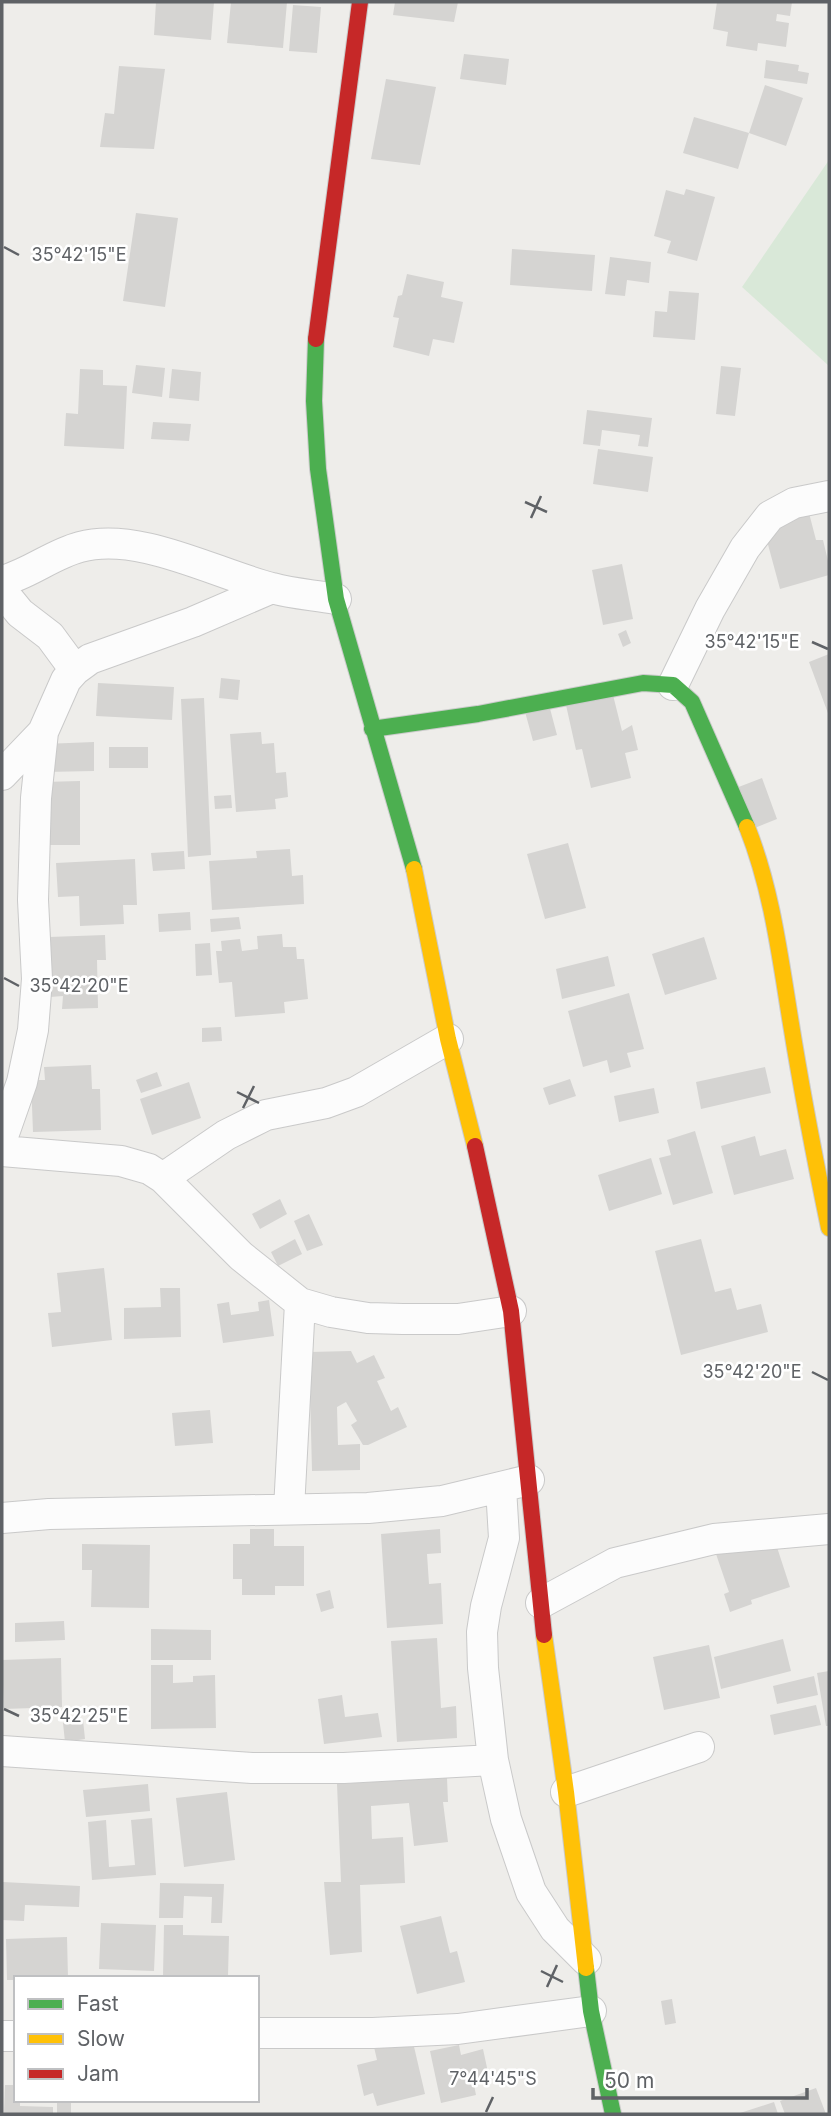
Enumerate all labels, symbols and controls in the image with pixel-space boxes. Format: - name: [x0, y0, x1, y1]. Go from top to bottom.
- text: 35°42'15"E: [32, 244, 126, 265]
- text: 35°42'15"E: [705, 631, 799, 652]
- text: 35°42'20"E: [30, 975, 128, 996]
- text: 35°42'20"E: [703, 1361, 801, 1382]
- text: 35°42'25"E: [30, 1705, 128, 1726]
- legend: [14, 1976, 259, 2102]
- text: Fast: [77, 1991, 119, 2016]
- text: Slow: [77, 2026, 125, 2051]
- scale bar: [593, 2056, 806, 2100]
- text: Jam: [77, 2061, 119, 2086]
- text: 7°44'45"S: [449, 2068, 537, 2089]
- text: 50 m: [604, 2068, 654, 2093]

